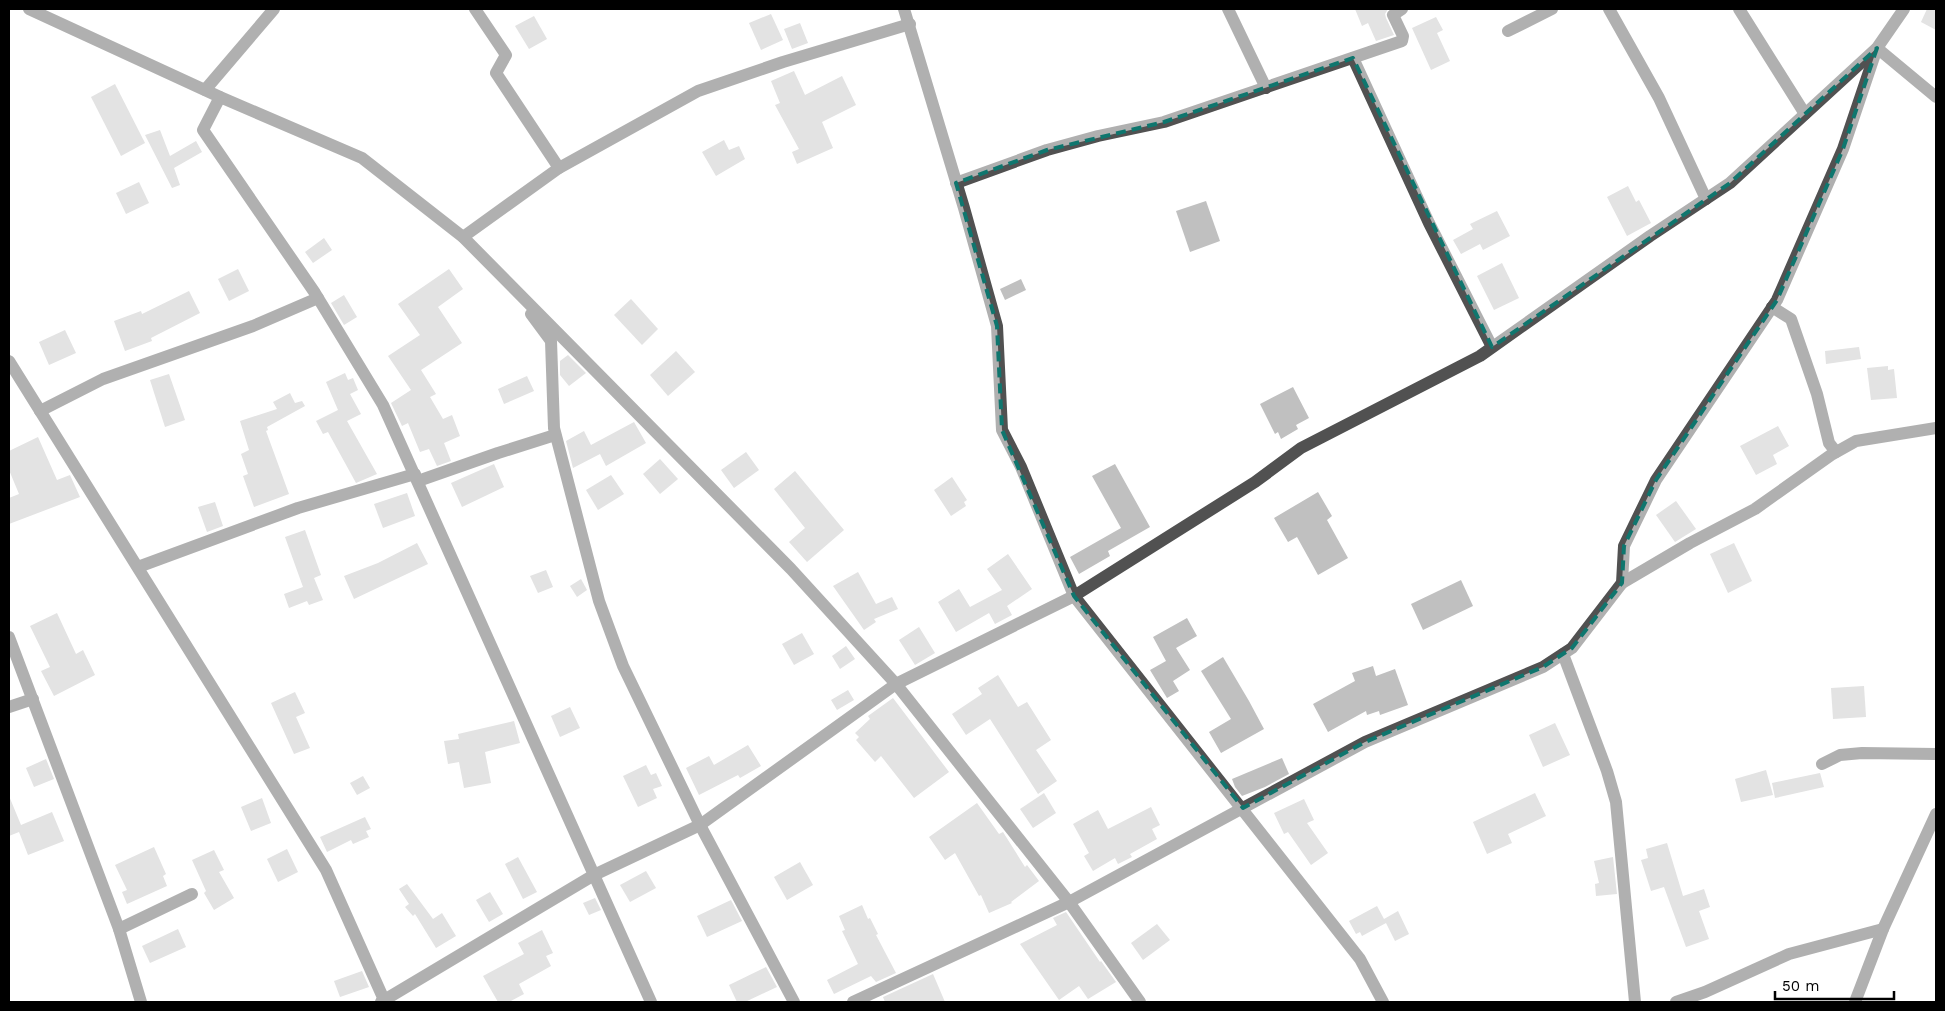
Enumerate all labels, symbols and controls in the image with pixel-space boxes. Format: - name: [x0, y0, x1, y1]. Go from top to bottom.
- scale bar: [1775, 968, 1894, 1000]
- text: 50 m: [1782, 977, 1819, 995]

